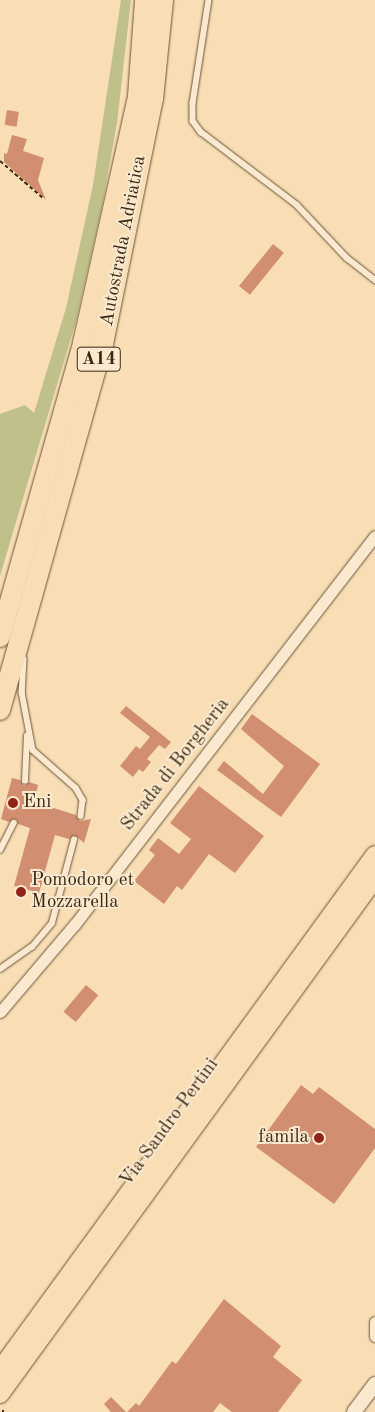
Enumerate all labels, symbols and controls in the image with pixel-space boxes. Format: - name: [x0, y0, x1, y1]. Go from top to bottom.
- street label: Autostrada Adriatica: [96, 154, 152, 328]
- road number: A14: [76, 344, 122, 374]
- street label: Strada di Borgheria: [117, 694, 235, 836]
- place label: Eni: [23, 792, 51, 814]
- marker: Eni: [7, 797, 19, 809]
- place label: Pomodoro et Mozzarella: [31, 870, 134, 914]
- marker: Pomodoro et Mozzarella: [15, 886, 27, 898]
- street label: Via Sandro Pertini: [116, 1054, 224, 1192]
- place label: famila: [259, 1127, 309, 1149]
- marker: famila: [313, 1132, 325, 1144]

